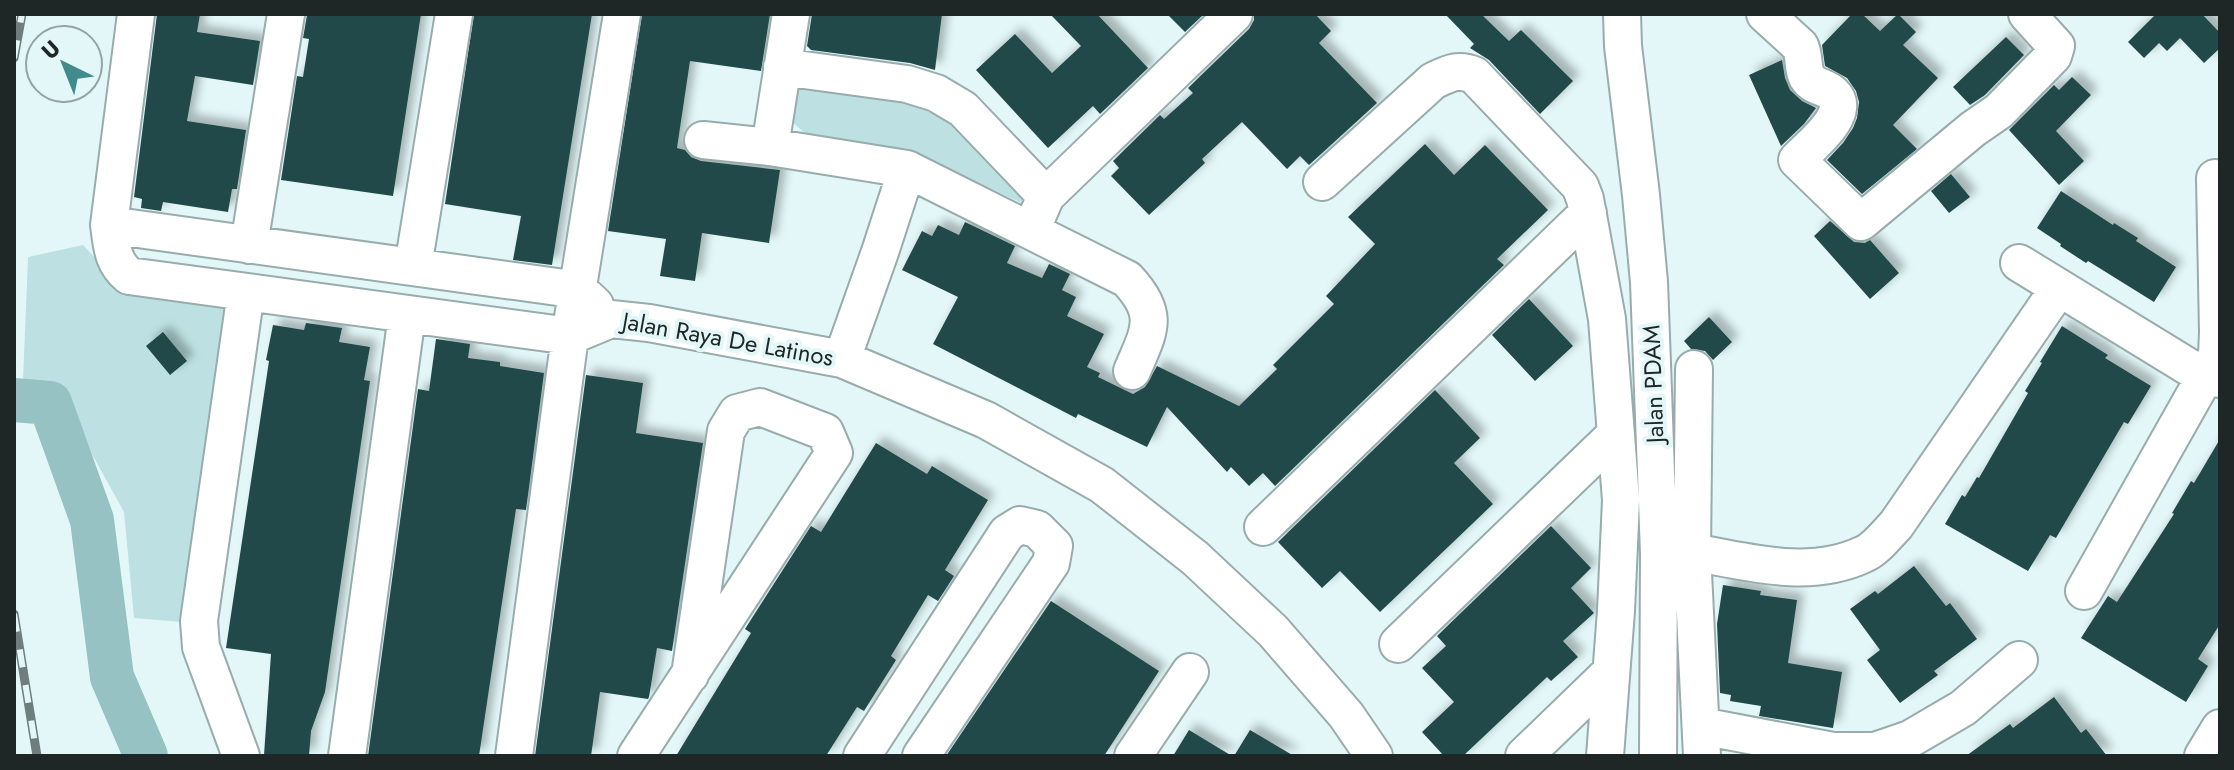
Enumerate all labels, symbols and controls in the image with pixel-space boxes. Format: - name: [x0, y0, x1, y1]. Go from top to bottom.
- north arrow: [24, 24, 104, 104]
- text: U: [34, 32, 67, 66]
- street label: Jalan Raya De Latinos: [617, 303, 836, 375]
- street label: Jalan PDAM: [1633, 324, 1673, 447]

